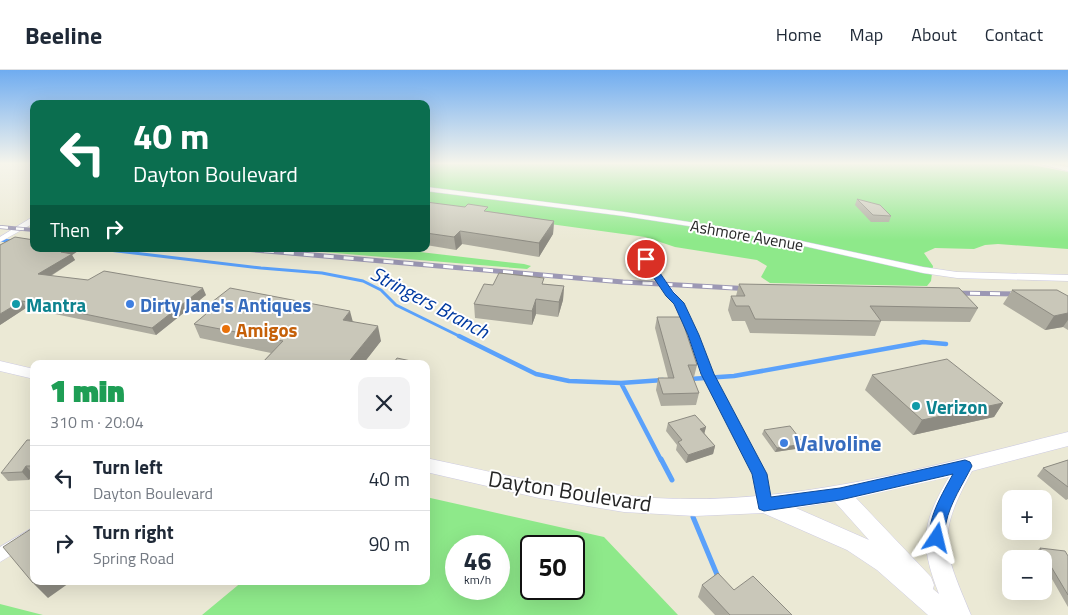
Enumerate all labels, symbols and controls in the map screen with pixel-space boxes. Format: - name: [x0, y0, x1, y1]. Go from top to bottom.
- text: Beeline: [25, 17, 102, 53]
- text: Home: [776, 21, 822, 48]
- text: Map: [850, 21, 883, 48]
- text: About: [911, 21, 957, 48]
- text: Contact: [985, 21, 1043, 48]
- text: 40 m: [133, 109, 209, 163]
- icon: left: [50, 120, 115, 185]
- text: Dayton Boulevard: [133, 157, 298, 191]
- street label: Ashmore Avenue: [689, 213, 805, 257]
- text: Then: [50, 215, 90, 244]
- icon: right: [100, 215, 128, 243]
- pin: [625, 238, 667, 280]
- icon: arrive: [632, 245, 660, 273]
- water label: Stringers Branch: [365, 258, 496, 347]
- place label: Mantra: [26, 290, 87, 319]
- place label: Dirty Jane's Antiques: [140, 290, 311, 319]
- marker: Mantra: [10, 298, 22, 310]
- marker: Dirty Jane's Antiques: [124, 298, 136, 310]
- place label: Amigos: [236, 315, 298, 344]
- marker: Amigos: [220, 323, 232, 335]
- text: 1 min: [50, 368, 125, 414]
- button: close: [358, 377, 410, 429]
- place label: Verizon: [926, 392, 988, 421]
- marker: Verizon: [910, 400, 922, 412]
- text: 310 m · 20:04: [50, 410, 144, 434]
- place label: Valvoline: [794, 426, 881, 460]
- marker: Valvoline: [778, 437, 790, 449]
- text: Turn left: [93, 452, 163, 481]
- street label: Dayton Boulevard: [486, 461, 654, 521]
- icon: left: [50, 464, 78, 492]
- text: 40 m: [369, 464, 410, 493]
- text: Dayton Boulevard: [93, 481, 213, 505]
- map controls: [1002, 490, 1052, 600]
- button: +: [1002, 490, 1052, 540]
- position arrow: [910, 511, 962, 563]
- text: Turn right: [93, 517, 174, 546]
- icon: right: [50, 529, 78, 557]
- text: 90 m: [369, 529, 410, 558]
- speed limit sign: 50: [520, 535, 585, 600]
- text: 46: [463, 542, 492, 580]
- text: Spring Road: [93, 546, 174, 570]
- button: −: [1002, 550, 1052, 600]
- text: km/h: [464, 570, 491, 589]

